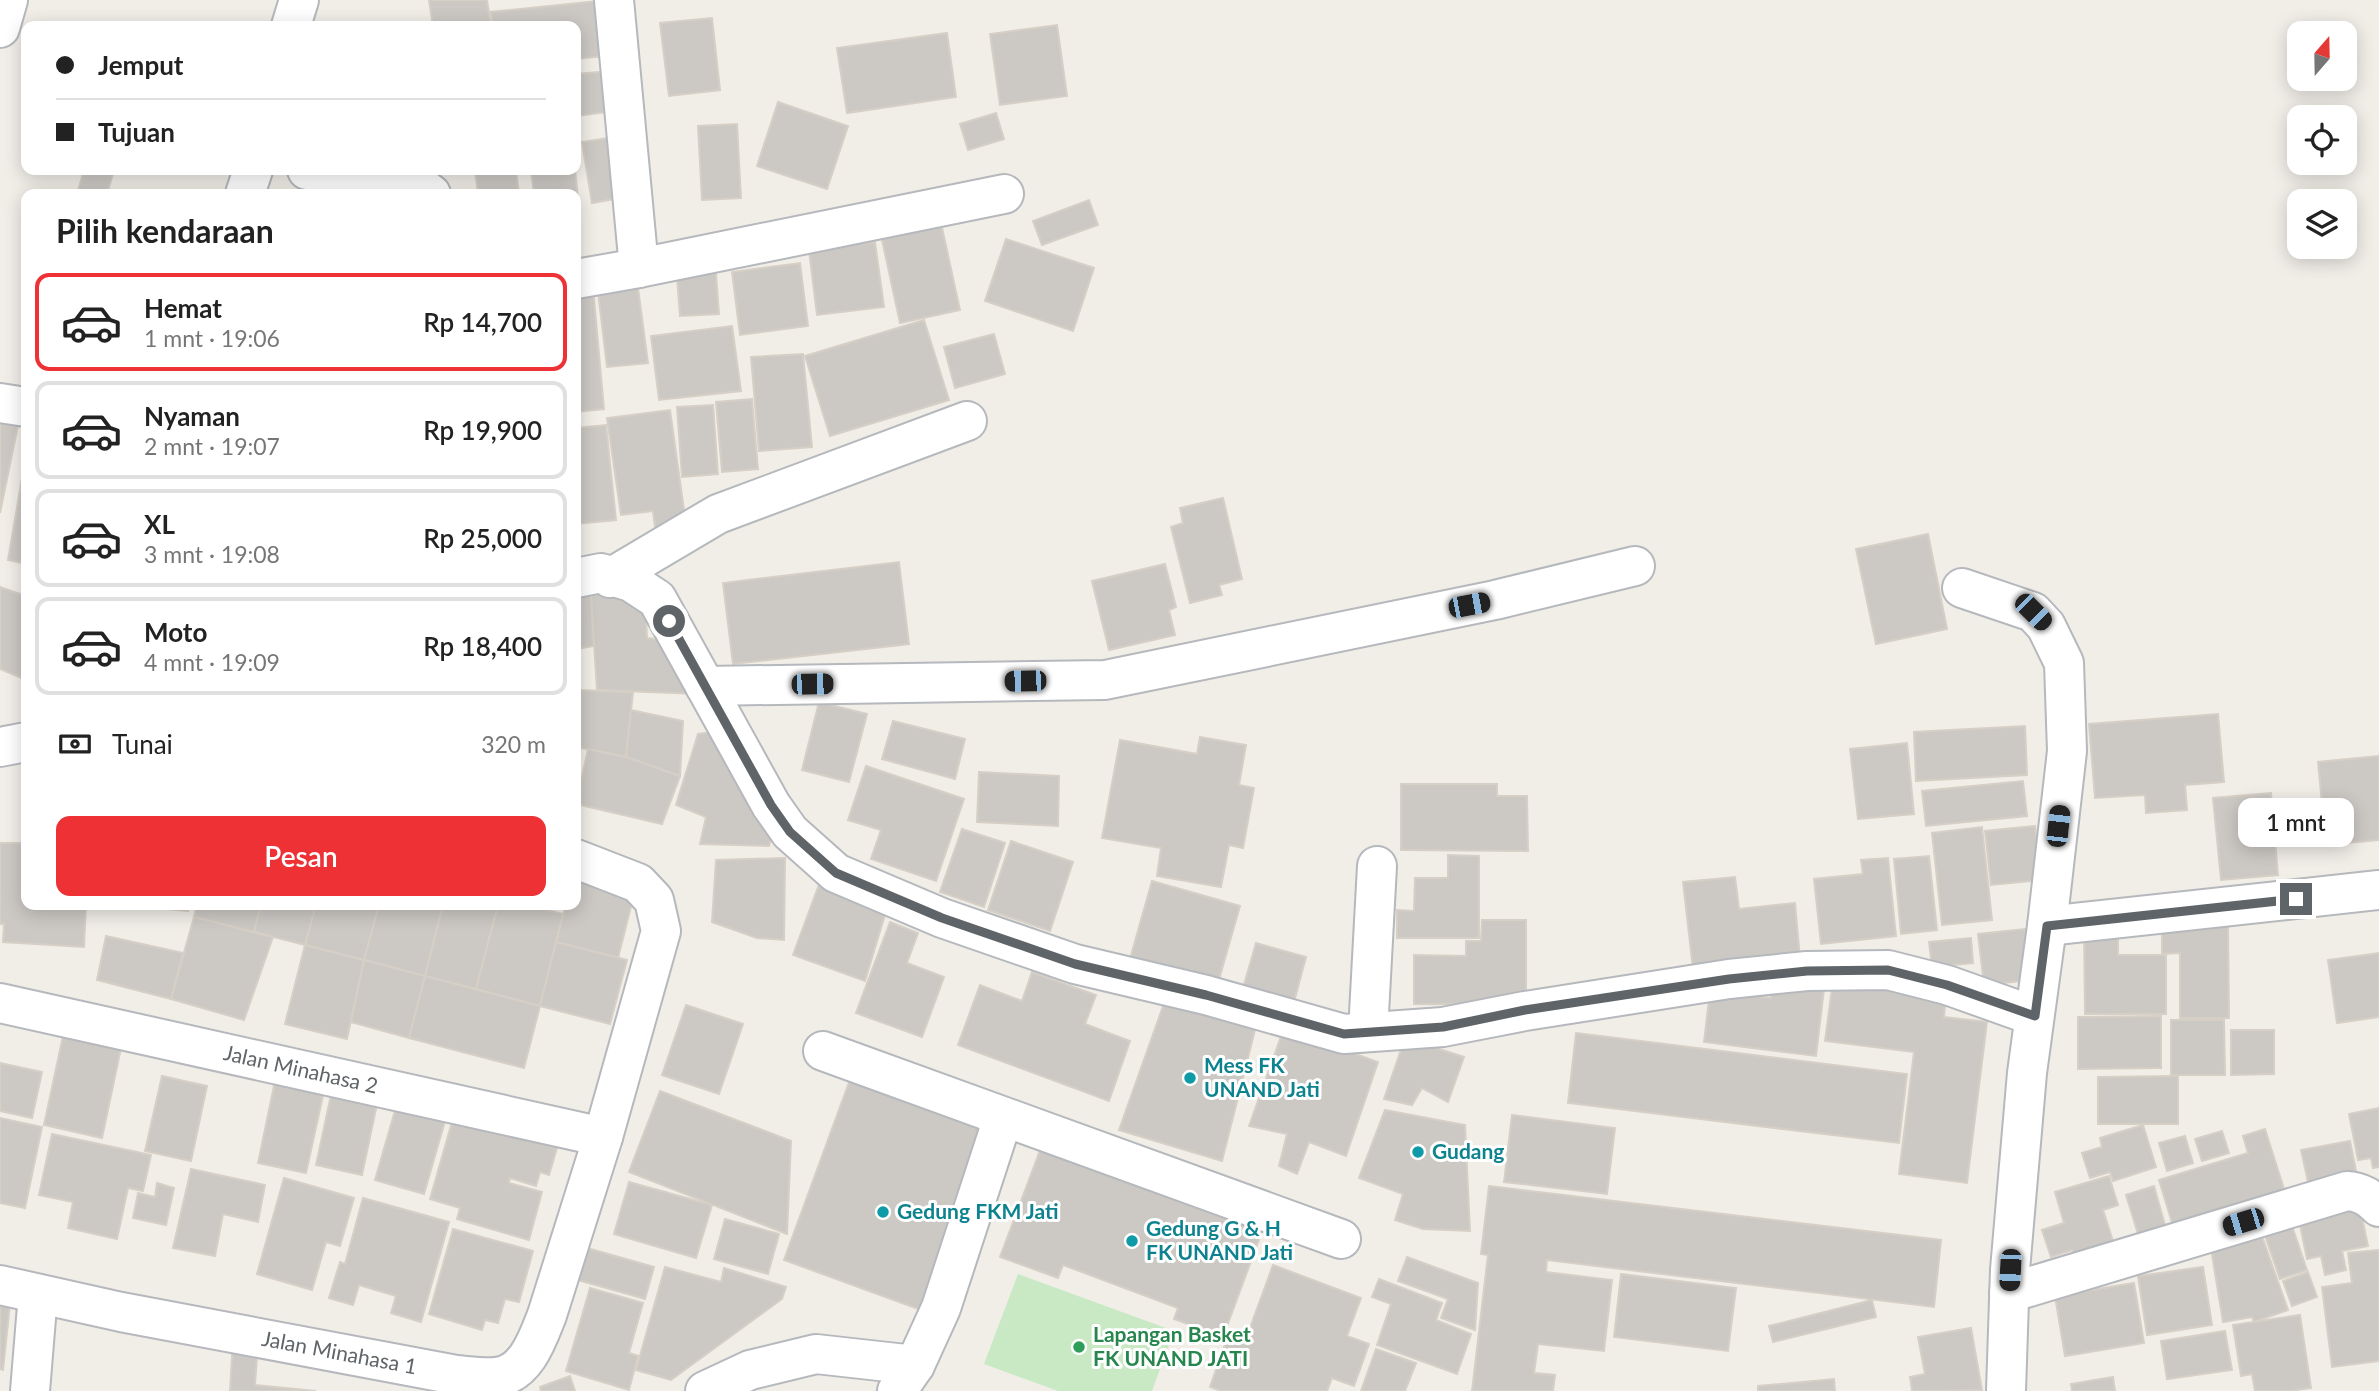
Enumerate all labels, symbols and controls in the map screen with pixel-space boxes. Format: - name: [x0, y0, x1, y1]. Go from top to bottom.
- north arrow: [2287, 21, 2357, 91]
- map controls: [2287, 21, 2357, 259]
- text: Jemput: [98, 49, 184, 81]
- button: locate: [2287, 105, 2357, 175]
- text: Tujuan: [98, 116, 175, 148]
- button: layers: [2287, 189, 2357, 259]
- text: Pilih kendaraan: [56, 211, 274, 250]
- icon: car: [60, 291, 123, 354]
- text: Hemat: [144, 292, 222, 324]
- text: Rp 14,700: [423, 306, 542, 338]
- text: 1 mnt · 19:06: [144, 324, 280, 352]
- icon: car: [60, 399, 123, 462]
- text: Nyaman: [144, 400, 240, 432]
- text: Rp 19,900: [423, 414, 542, 446]
- text: 2 mnt · 19:07: [144, 432, 280, 460]
- icon: car: [60, 507, 123, 570]
- text: XL: [144, 508, 175, 540]
- text: Rp 25,000: [423, 522, 542, 554]
- text: 3 mnt · 19:08: [144, 540, 280, 568]
- car: [2011, 590, 2056, 634]
- car: [1447, 591, 1492, 619]
- route start: [653, 605, 685, 637]
- icon: car: [60, 615, 123, 678]
- text: Moto: [144, 616, 207, 648]
- text: Rp 18,400: [423, 630, 542, 662]
- text: 4 mnt · 19:09: [144, 648, 280, 676]
- car: [1004, 670, 1047, 692]
- car: [791, 673, 834, 695]
- icon: cash: [56, 725, 94, 763]
- text: Tunai: [112, 728, 173, 760]
- text: 320 m: [481, 730, 546, 758]
- callout: 1 mnt: [2238, 797, 2354, 846]
- car: [2046, 804, 2071, 848]
- text: 1 mnt: [2266, 808, 2326, 836]
- button: Pesan: [56, 816, 546, 896]
- route end: [2280, 883, 2312, 915]
- street label: Jalan Minahasa 2: [222, 1039, 380, 1098]
- place label: Mess FK UNAND Jati: [1204, 1052, 1320, 1101]
- marker: Mess FK UNAND Jati: [1182, 1070, 1198, 1086]
- place label: Gudang: [1432, 1138, 1504, 1163]
- marker: Gudang: [1410, 1144, 1426, 1160]
- place label: Gedung FKM Jati: [897, 1198, 1058, 1223]
- marker: Gedung FKM Jati: [875, 1204, 891, 1220]
- car: [2220, 1206, 2267, 1238]
- place label: Gedung G & H FK UNAND Jati: [1146, 1215, 1293, 1264]
- marker: Gedung G & H FK UNAND Jati: [1124, 1233, 1140, 1249]
- car: [1999, 1248, 2022, 1292]
- place label: Lapangan Basket FK UNAND JATI: [1093, 1321, 1251, 1370]
- street label: Jalan Minahasa 1: [260, 1325, 419, 1378]
- marker: Lapangan Basket FK UNAND JATI: [1071, 1339, 1087, 1355]

